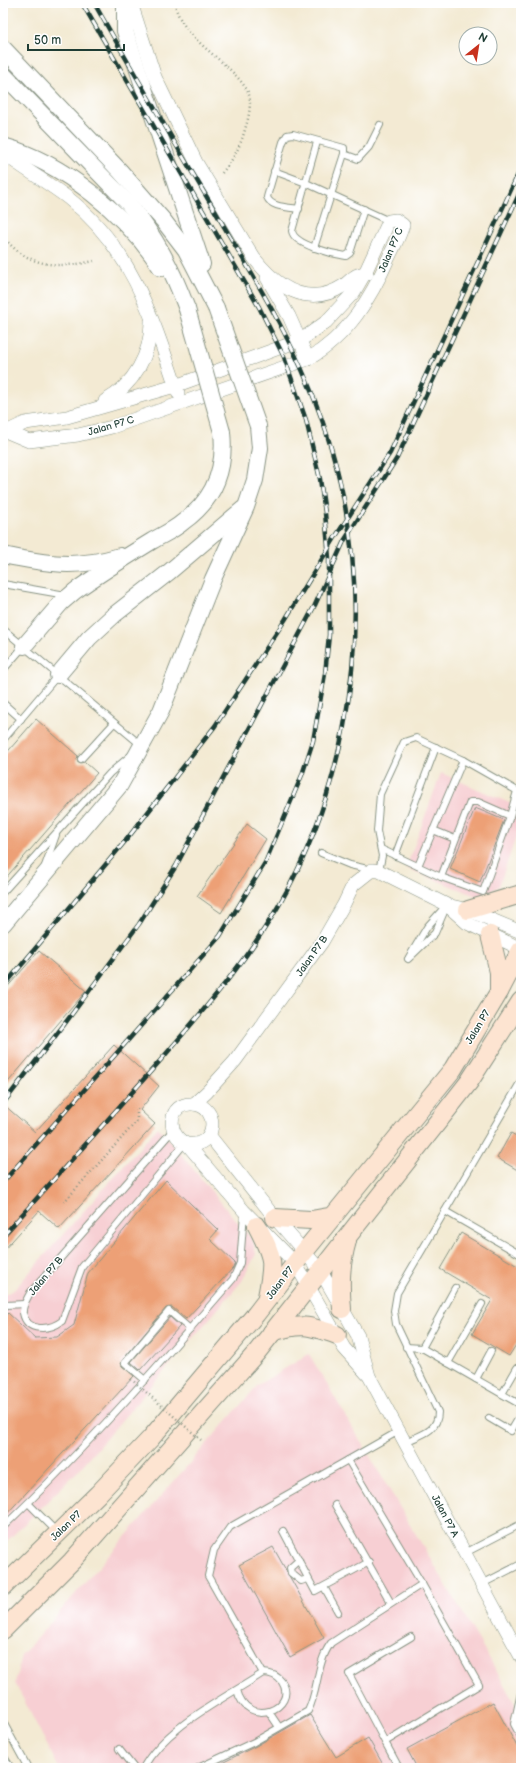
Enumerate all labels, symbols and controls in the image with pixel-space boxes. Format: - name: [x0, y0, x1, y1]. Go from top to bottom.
- scale bar: [28, 26, 124, 52]
- north arrow: [458, 26, 498, 66]
- text: N: [476, 30, 490, 45]
- text: 50 m: [34, 33, 61, 48]
- street label: Jalan P7 C: [376, 226, 406, 274]
- street label: Jalan P7 C: [87, 414, 135, 438]
- street label: Jalan P7 B: [294, 933, 330, 979]
- street label: Jalan P7: [463, 1008, 493, 1046]
- street label: Jalan P7 B: [26, 1254, 66, 1298]
- street label: Jalan P7: [264, 1264, 296, 1302]
- street label: Jalan P7 A: [429, 1493, 462, 1540]
- street label: Jalan P7: [48, 1508, 84, 1544]

